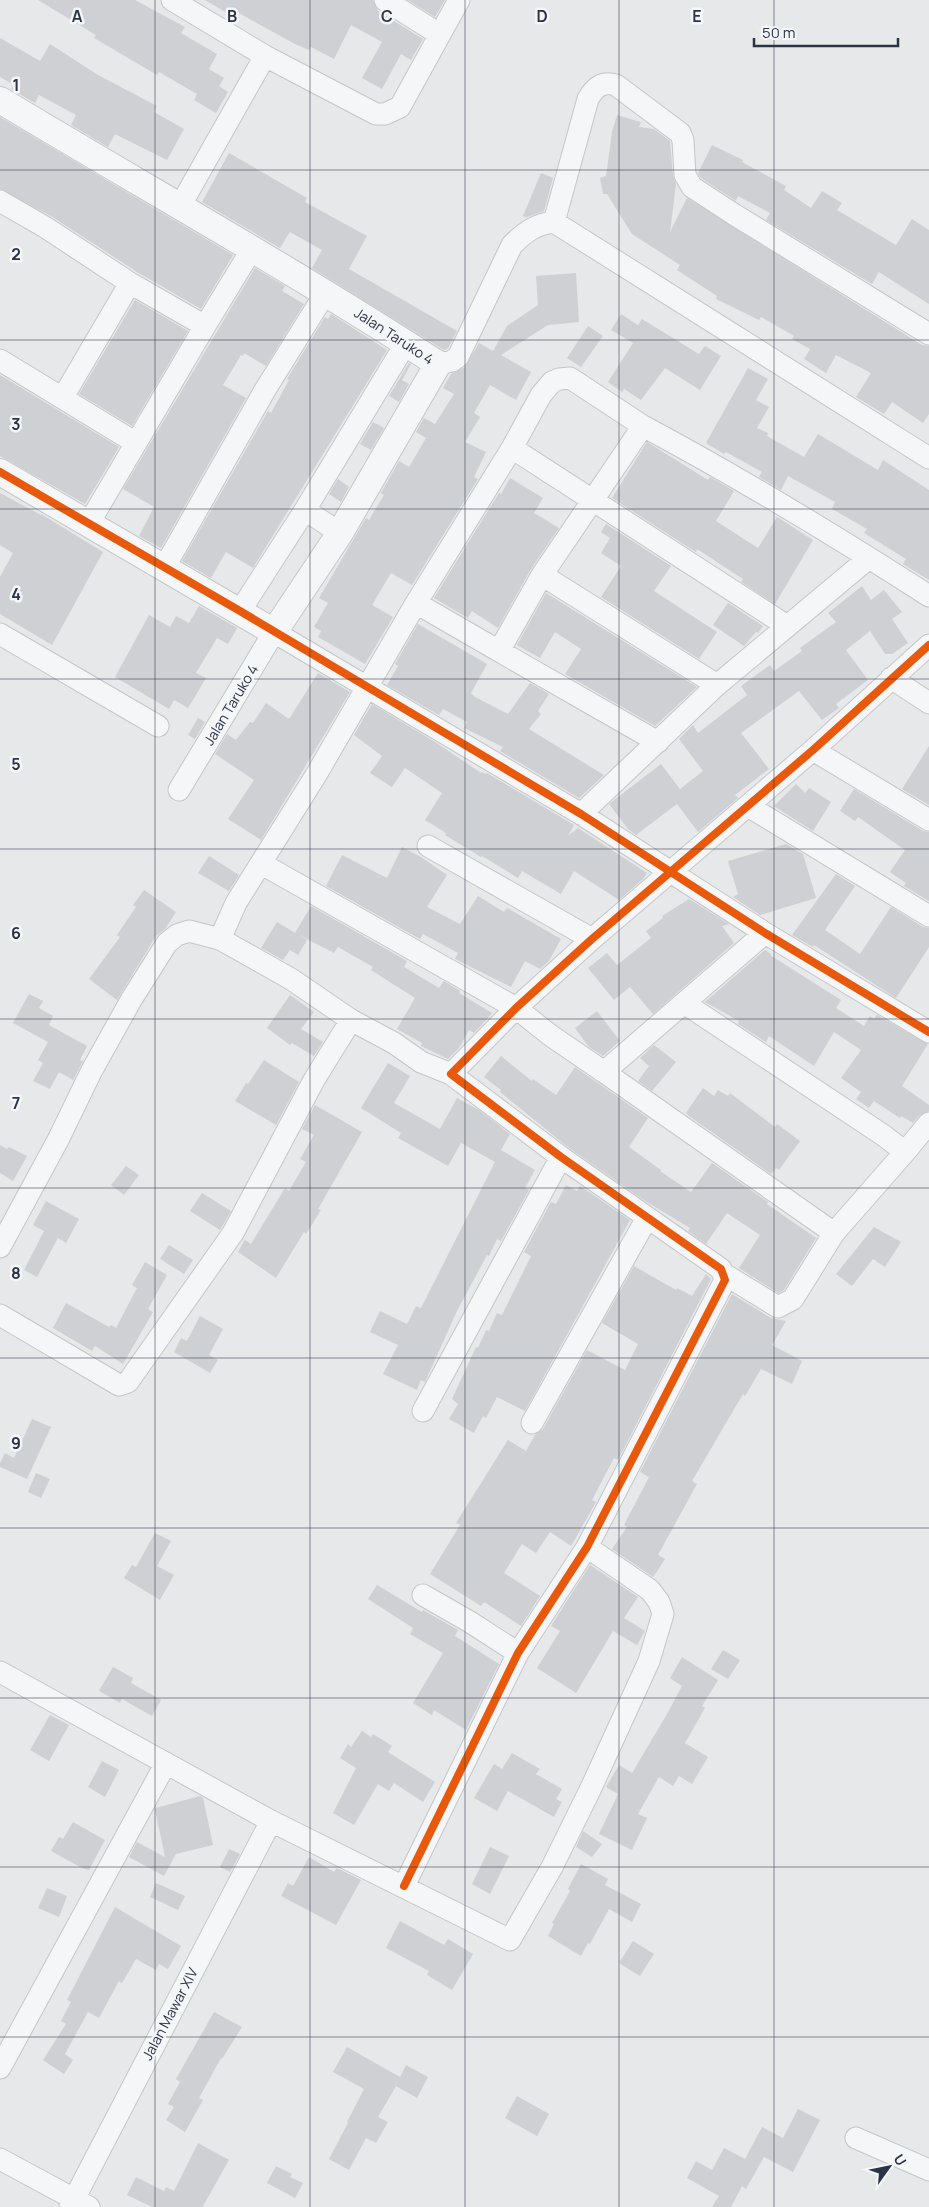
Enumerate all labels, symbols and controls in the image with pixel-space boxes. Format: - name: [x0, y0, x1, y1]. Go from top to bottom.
- text: A: [72, 5, 83, 27]
- text: B: [227, 5, 237, 27]
- text: C: [381, 5, 393, 27]
- text: D: [536, 5, 548, 27]
- text: E: [692, 5, 702, 27]
- scale bar: [754, 15, 898, 47]
- text: 50 m: [762, 22, 796, 43]
- text: 1: [12, 74, 20, 96]
- text: 2: [11, 243, 21, 265]
- street label: Jalan Taruko 4: [351, 303, 438, 368]
- text: 3: [11, 413, 21, 435]
- text: 4: [11, 583, 21, 605]
- street label: Jalan Taruko 4: [199, 661, 262, 749]
- text: 5: [11, 753, 21, 775]
- text: 6: [11, 922, 21, 944]
- text: 7: [12, 1092, 20, 1114]
- text: 8: [11, 1262, 21, 1284]
- text: 9: [11, 1432, 21, 1454]
- street label: Jalan Mawar XIV: [137, 1964, 202, 2063]
- north arrow: [864, 2142, 914, 2192]
- text: U: [890, 2150, 911, 2169]

